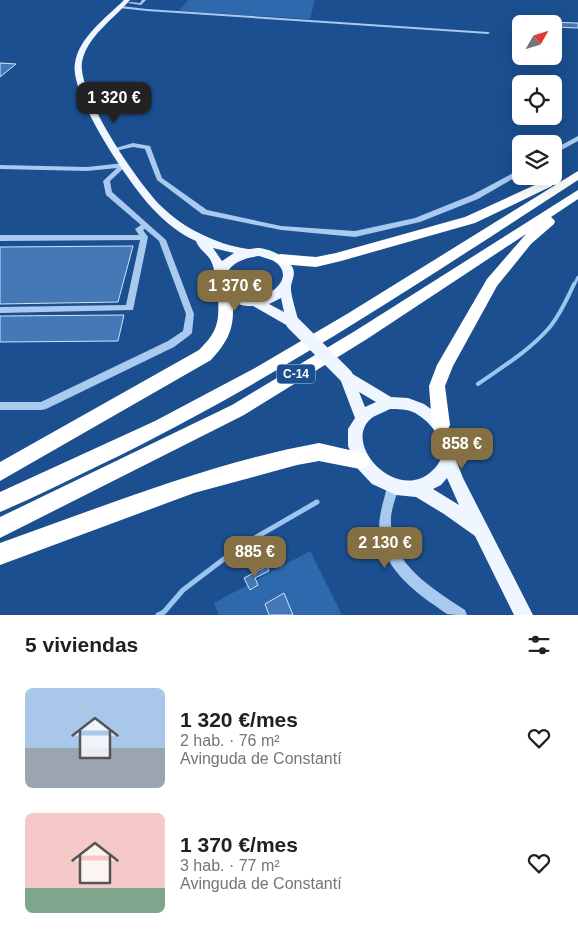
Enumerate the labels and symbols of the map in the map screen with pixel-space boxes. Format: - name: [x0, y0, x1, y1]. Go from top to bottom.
- north arrow: [512, 15, 562, 65]
- pin: 1 320 €: [68, 82, 160, 124]
- pin: 1 370 €: [189, 270, 281, 312]
- road number: C-14: [277, 364, 315, 384]
- pin: 858 €: [427, 428, 497, 470]
- pin: 2 130 €: [339, 526, 431, 569]
- pin: 885 €: [220, 536, 290, 578]

